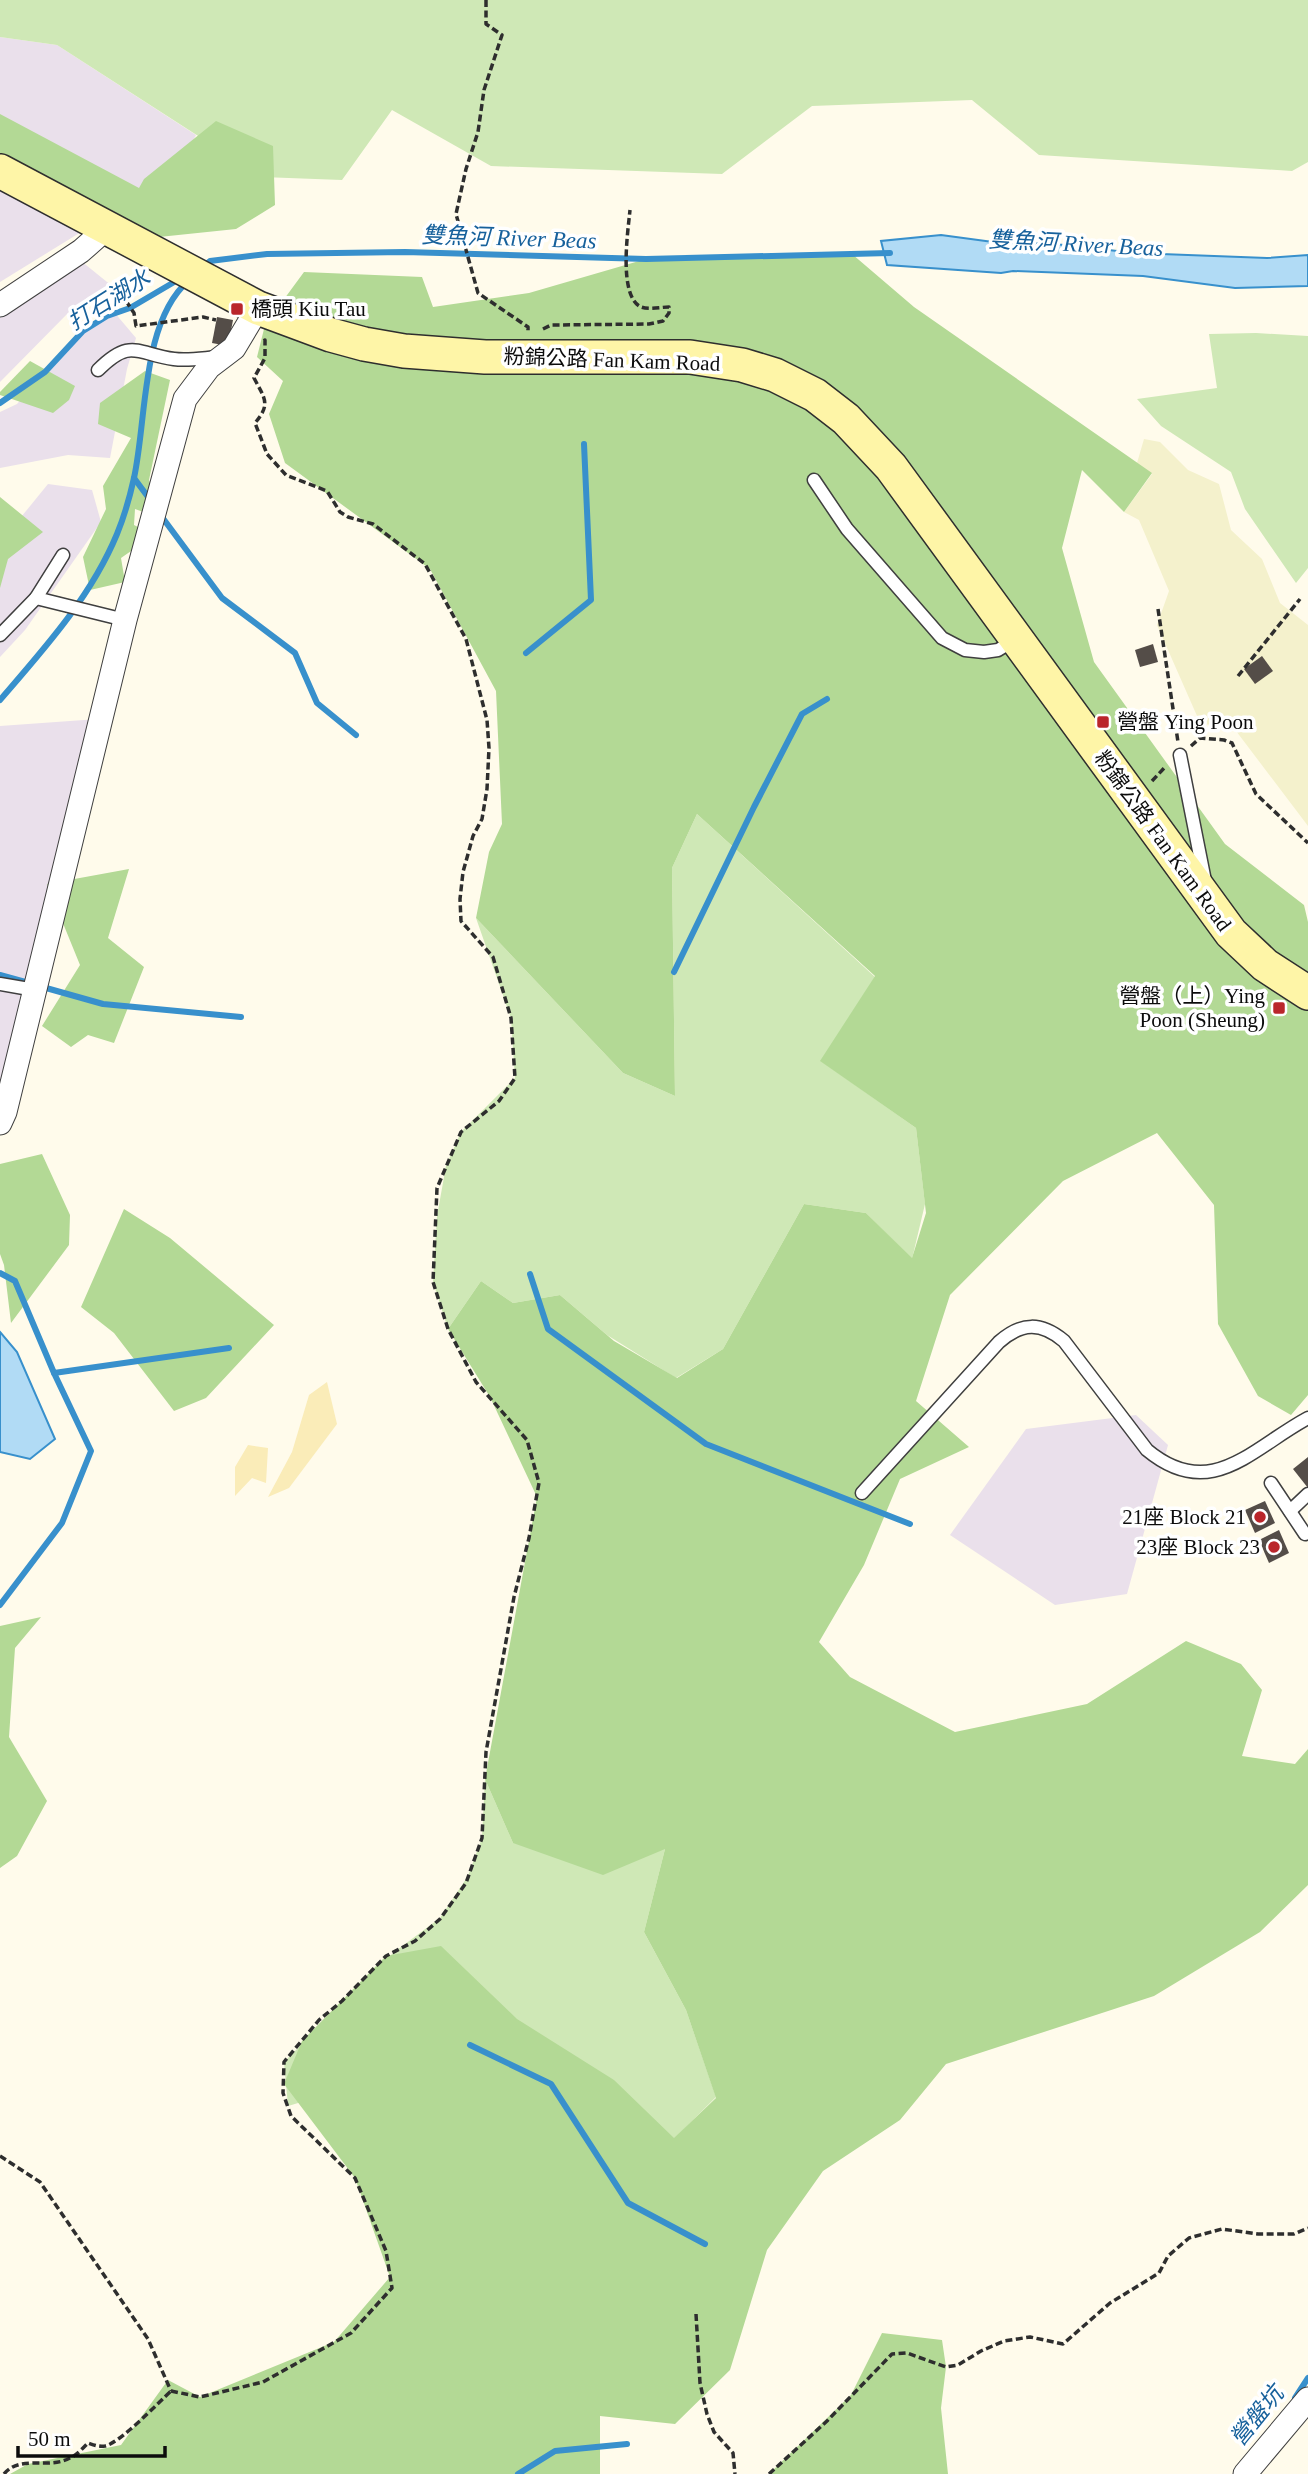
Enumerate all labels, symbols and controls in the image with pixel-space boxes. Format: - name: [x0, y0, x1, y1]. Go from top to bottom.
- water label: 雙魚河 River Beas: [421, 222, 597, 254]
- water label: 雙魚河 River Beas: [988, 227, 1164, 261]
- water label: 打石湖水: [63, 264, 155, 335]
- place label: 橋頭 Kiu Tau: [251, 297, 366, 321]
- marker: 橋頭 Kiu Tau: [229, 301, 245, 317]
- street label: 粉錦公路 Fan Kam Road: [503, 344, 721, 376]
- place label: 營盤 Ying Poon: [1117, 710, 1254, 734]
- marker: 營盤 Ying Poon: [1095, 714, 1111, 730]
- street label: 粉錦公路 Fan Kam Road: [1090, 746, 1237, 936]
- place label: 營盤（上）Ying Poon (Sheung): [1119, 984, 1265, 1032]
- marker: 營盤（上）Ying Poon (Sheung): [1271, 1000, 1287, 1016]
- place label: 21座 Block 21: [1122, 1505, 1246, 1529]
- marker: 21座 Block 21: [1252, 1509, 1268, 1525]
- place label: 23座 Block 23: [1136, 1535, 1260, 1559]
- marker: 23座 Block 23: [1266, 1539, 1282, 1555]
- water label: 營盤坑: [1226, 2379, 1290, 2451]
- scale bar: [18, 2414, 164, 2458]
- text: 50 m: [28, 2427, 71, 2451]

